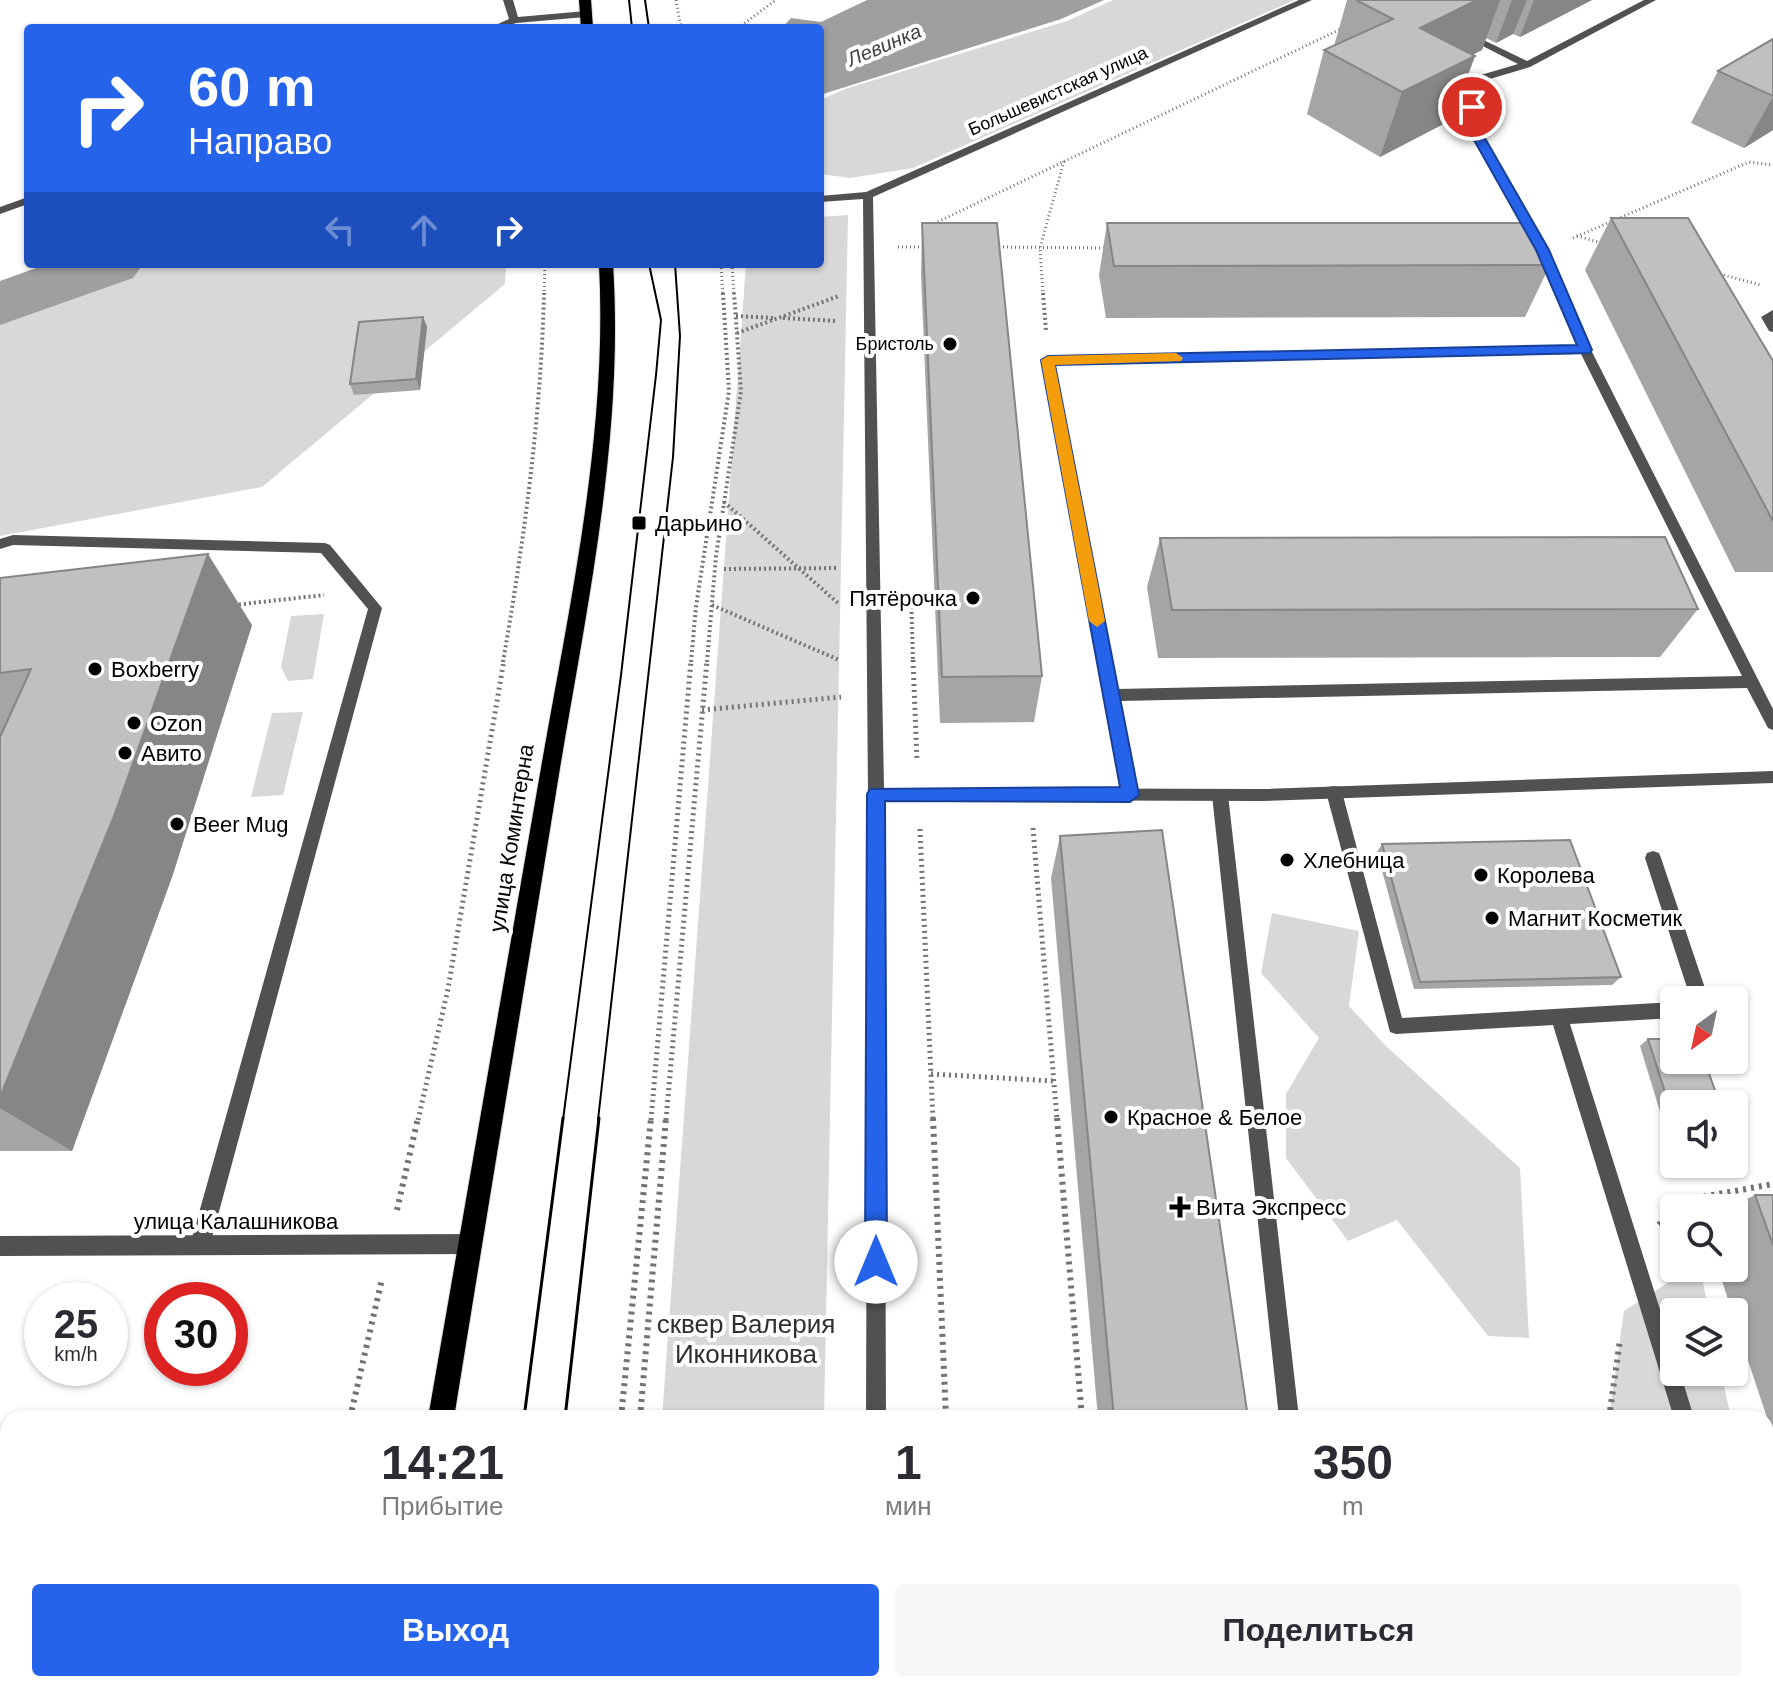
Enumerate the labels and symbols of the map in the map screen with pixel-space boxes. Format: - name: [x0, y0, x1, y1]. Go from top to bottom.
- water label: Левинка: [842, 20, 924, 71]
- street label: Большевистская улица: [965, 42, 1152, 140]
- pin: [1438, 73, 1506, 141]
- place label: Бристоль: [856, 334, 934, 354]
- marker: Бристоль: [941, 335, 959, 353]
- place label: Дарьино: [655, 511, 743, 536]
- marker: Дарьино: [630, 514, 648, 532]
- place label: Пятёрочка: [849, 586, 958, 611]
- marker: Пятёрочка: [964, 589, 982, 607]
- place label: Boxberry: [111, 657, 199, 682]
- marker: Boxberry: [86, 660, 104, 678]
- place label: Ozon: [150, 711, 203, 736]
- marker: Ozon: [125, 714, 143, 732]
- place label: Авито: [141, 741, 202, 766]
- street label: улица Коминтерна: [484, 742, 539, 934]
- marker: Авито: [116, 744, 134, 762]
- place label: Beer Mug: [193, 812, 288, 837]
- marker: Beer Mug: [168, 815, 186, 833]
- place label: Хлебница: [1303, 848, 1405, 873]
- marker: Хлебница: [1278, 851, 1296, 869]
- place label: Королева: [1497, 863, 1596, 888]
- marker: Королева: [1472, 866, 1490, 884]
- place label: Магнит Косметик: [1508, 906, 1683, 931]
- marker: Магнит Косметик: [1483, 909, 1501, 927]
- north arrow: [1660, 986, 1748, 1074]
- place label: Красное & Белое: [1127, 1105, 1302, 1130]
- marker: Красное & Белое: [1102, 1108, 1120, 1126]
- place label: Вита Экспресс: [1196, 1195, 1346, 1220]
- marker: Вита Экспресс: [1171, 1198, 1189, 1216]
- street label: улица Калашникова: [134, 1209, 339, 1234]
- position arrow: [834, 1220, 918, 1304]
- speed limit sign: 30: [144, 1282, 248, 1386]
- park label: сквер Валерия Иконникова: [657, 1309, 835, 1369]

